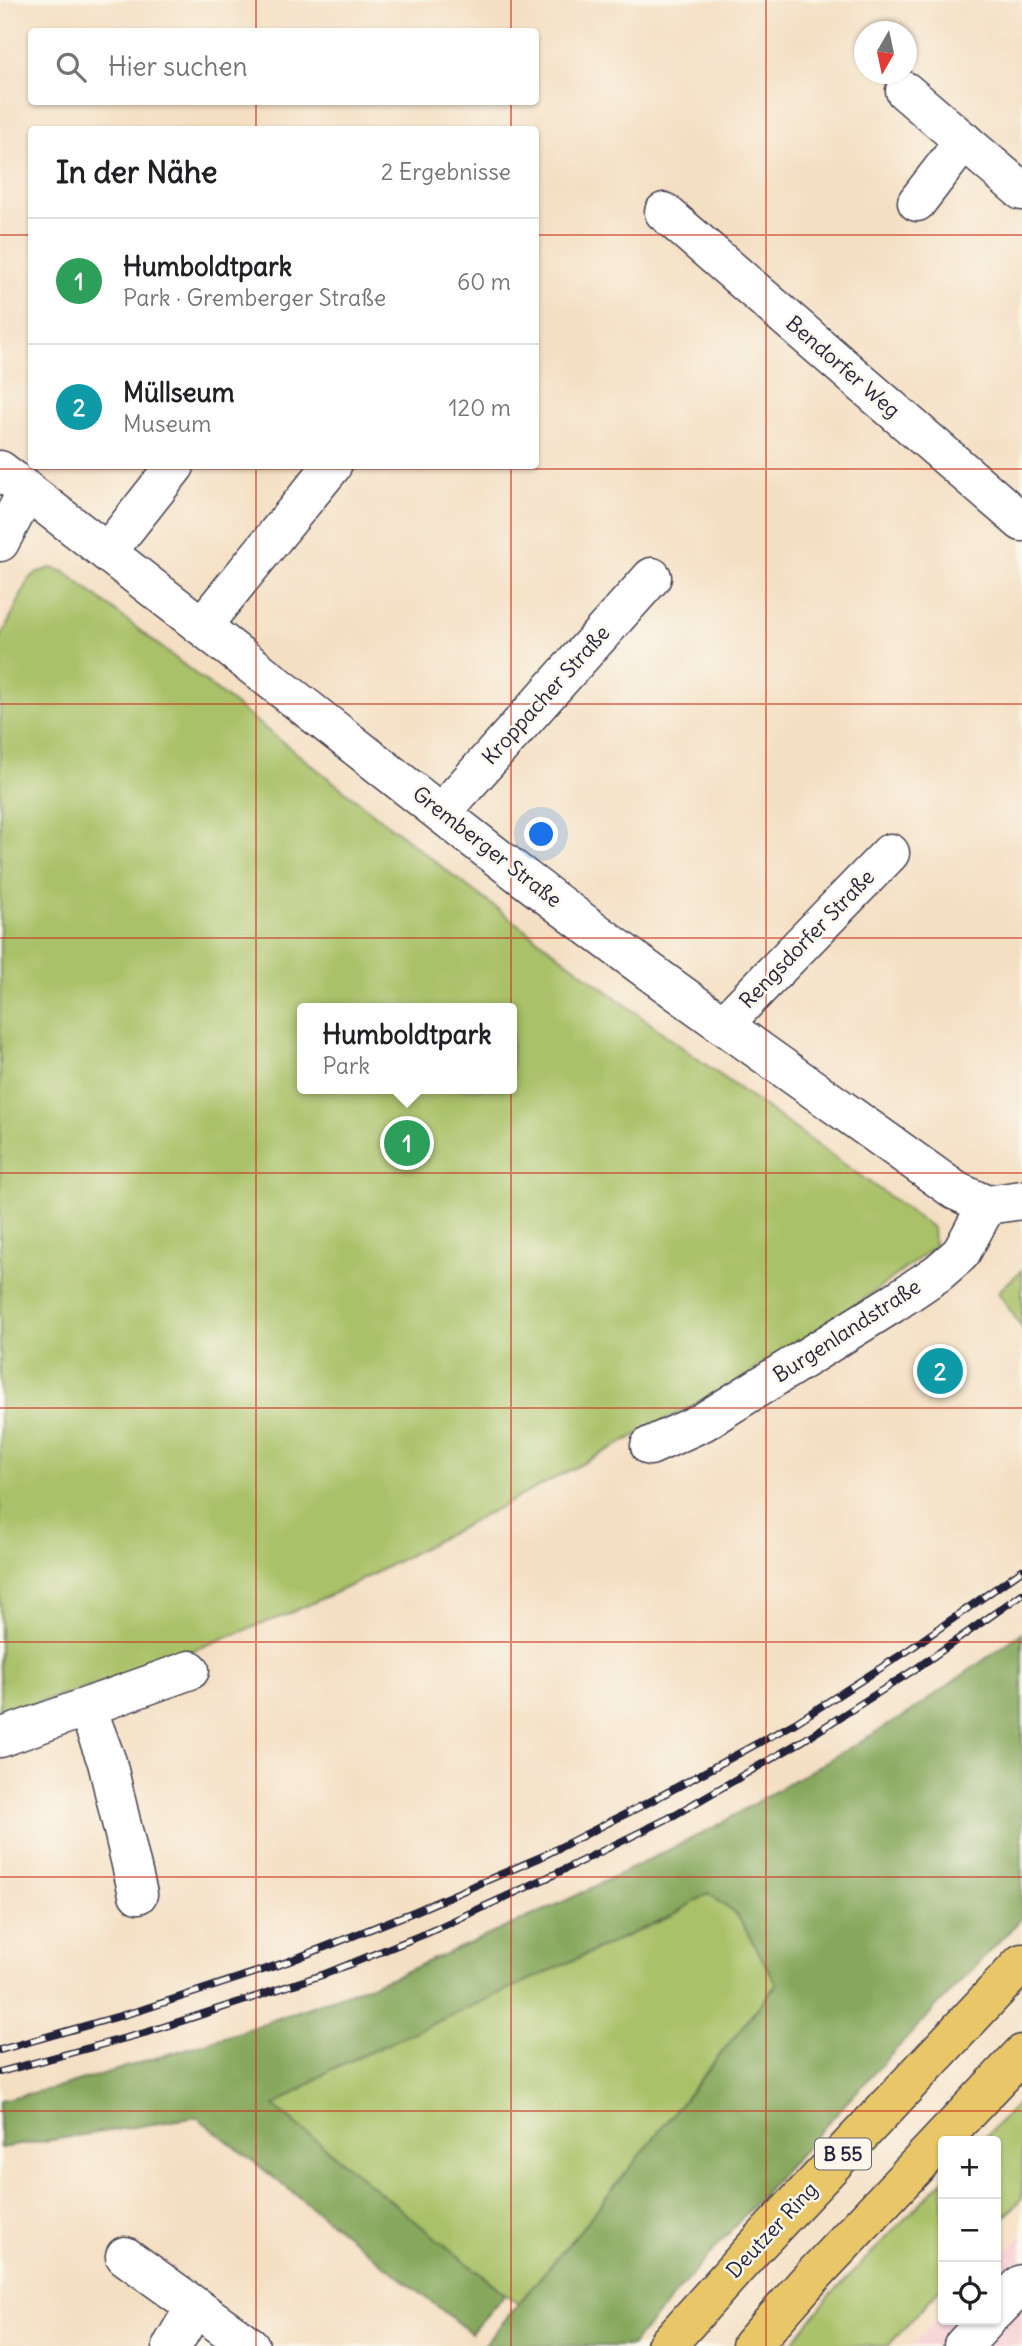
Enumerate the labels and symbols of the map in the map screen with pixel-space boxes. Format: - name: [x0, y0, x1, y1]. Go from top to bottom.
- north arrow: [854, 21, 917, 84]
- street label: Bendorfer Weg: [781, 310, 906, 424]
- street label: Kroppacher Straße: [476, 619, 615, 770]
- street label: Gremberger Straße: [407, 780, 567, 913]
- your location: [524, 817, 558, 851]
- street label: Rengsdorfer Straße: [733, 863, 880, 1014]
- pin: 1: [384, 1117, 430, 1169]
- street label: Burgenlandstraße: [768, 1273, 926, 1388]
- pin: 2: [917, 1345, 963, 1397]
- road number: B 55: [815, 2138, 871, 2170]
- street label: Deutzer Ring: [720, 2176, 823, 2283]

